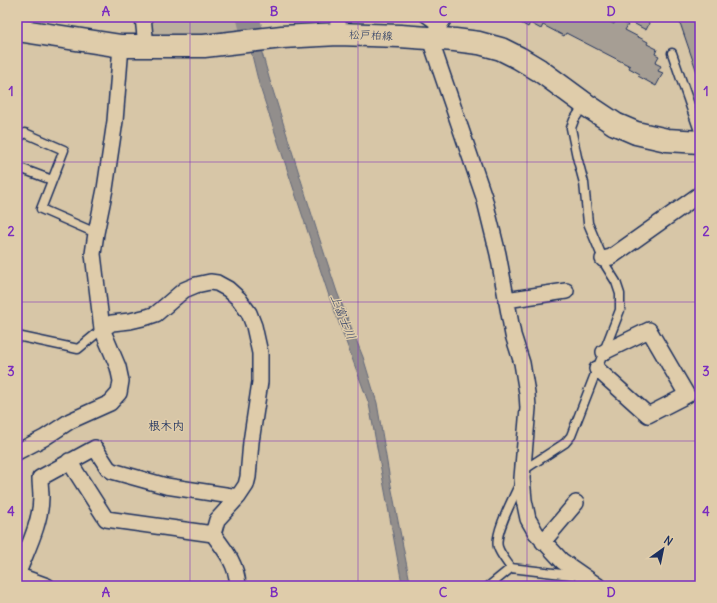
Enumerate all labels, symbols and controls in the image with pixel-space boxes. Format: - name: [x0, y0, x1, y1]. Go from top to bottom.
- text: A: [102, 3, 111, 20]
- text: B: [270, 3, 279, 20]
- text: C: [439, 3, 448, 20]
- text: D: [606, 3, 616, 20]
- street label: 松戸柏線: [349, 27, 393, 43]
- text: 1: [8, 83, 14, 100]
- text: 1: [703, 83, 709, 100]
- text: 2: [7, 223, 15, 240]
- text: 2: [702, 223, 710, 240]
- water label: 上富士川: [328, 292, 359, 342]
- text: 3: [7, 363, 15, 380]
- text: 3: [702, 363, 710, 380]
- district label: 根木内: [148, 418, 184, 433]
- text: 4: [7, 503, 15, 520]
- text: 4: [702, 503, 710, 520]
- north arrow: [643, 529, 683, 569]
- text: N: [661, 533, 675, 549]
- text: A: [102, 584, 111, 601]
- text: B: [270, 584, 279, 601]
- text: C: [439, 584, 448, 601]
- text: D: [606, 584, 616, 601]

